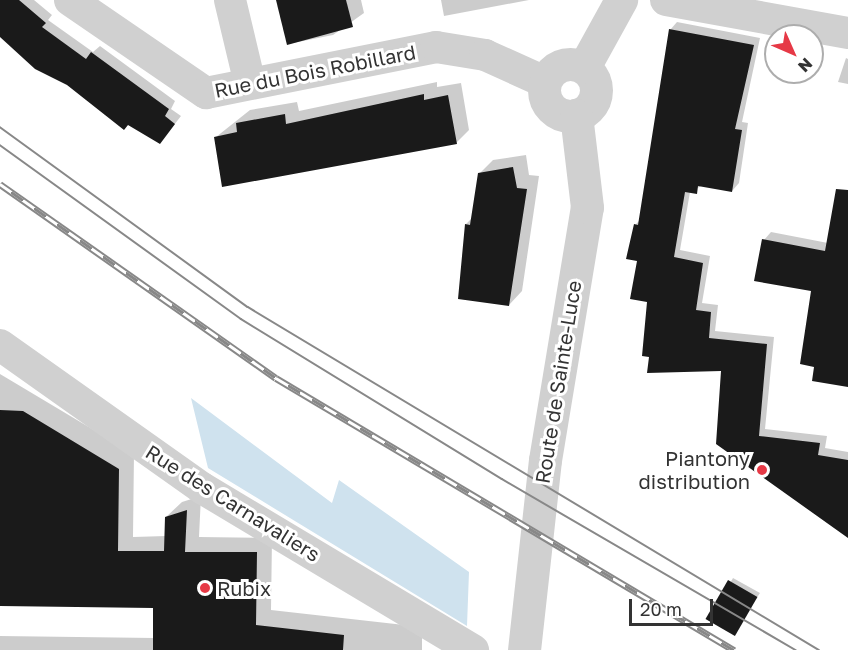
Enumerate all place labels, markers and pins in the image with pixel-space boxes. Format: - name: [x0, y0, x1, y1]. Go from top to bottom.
- place label: Piantony distribution: [639, 446, 750, 493]
- marker: Piantony distribution: [755, 463, 769, 477]
- place label: Rubix: [217, 576, 271, 600]
- marker: Rubix: [198, 581, 212, 595]

